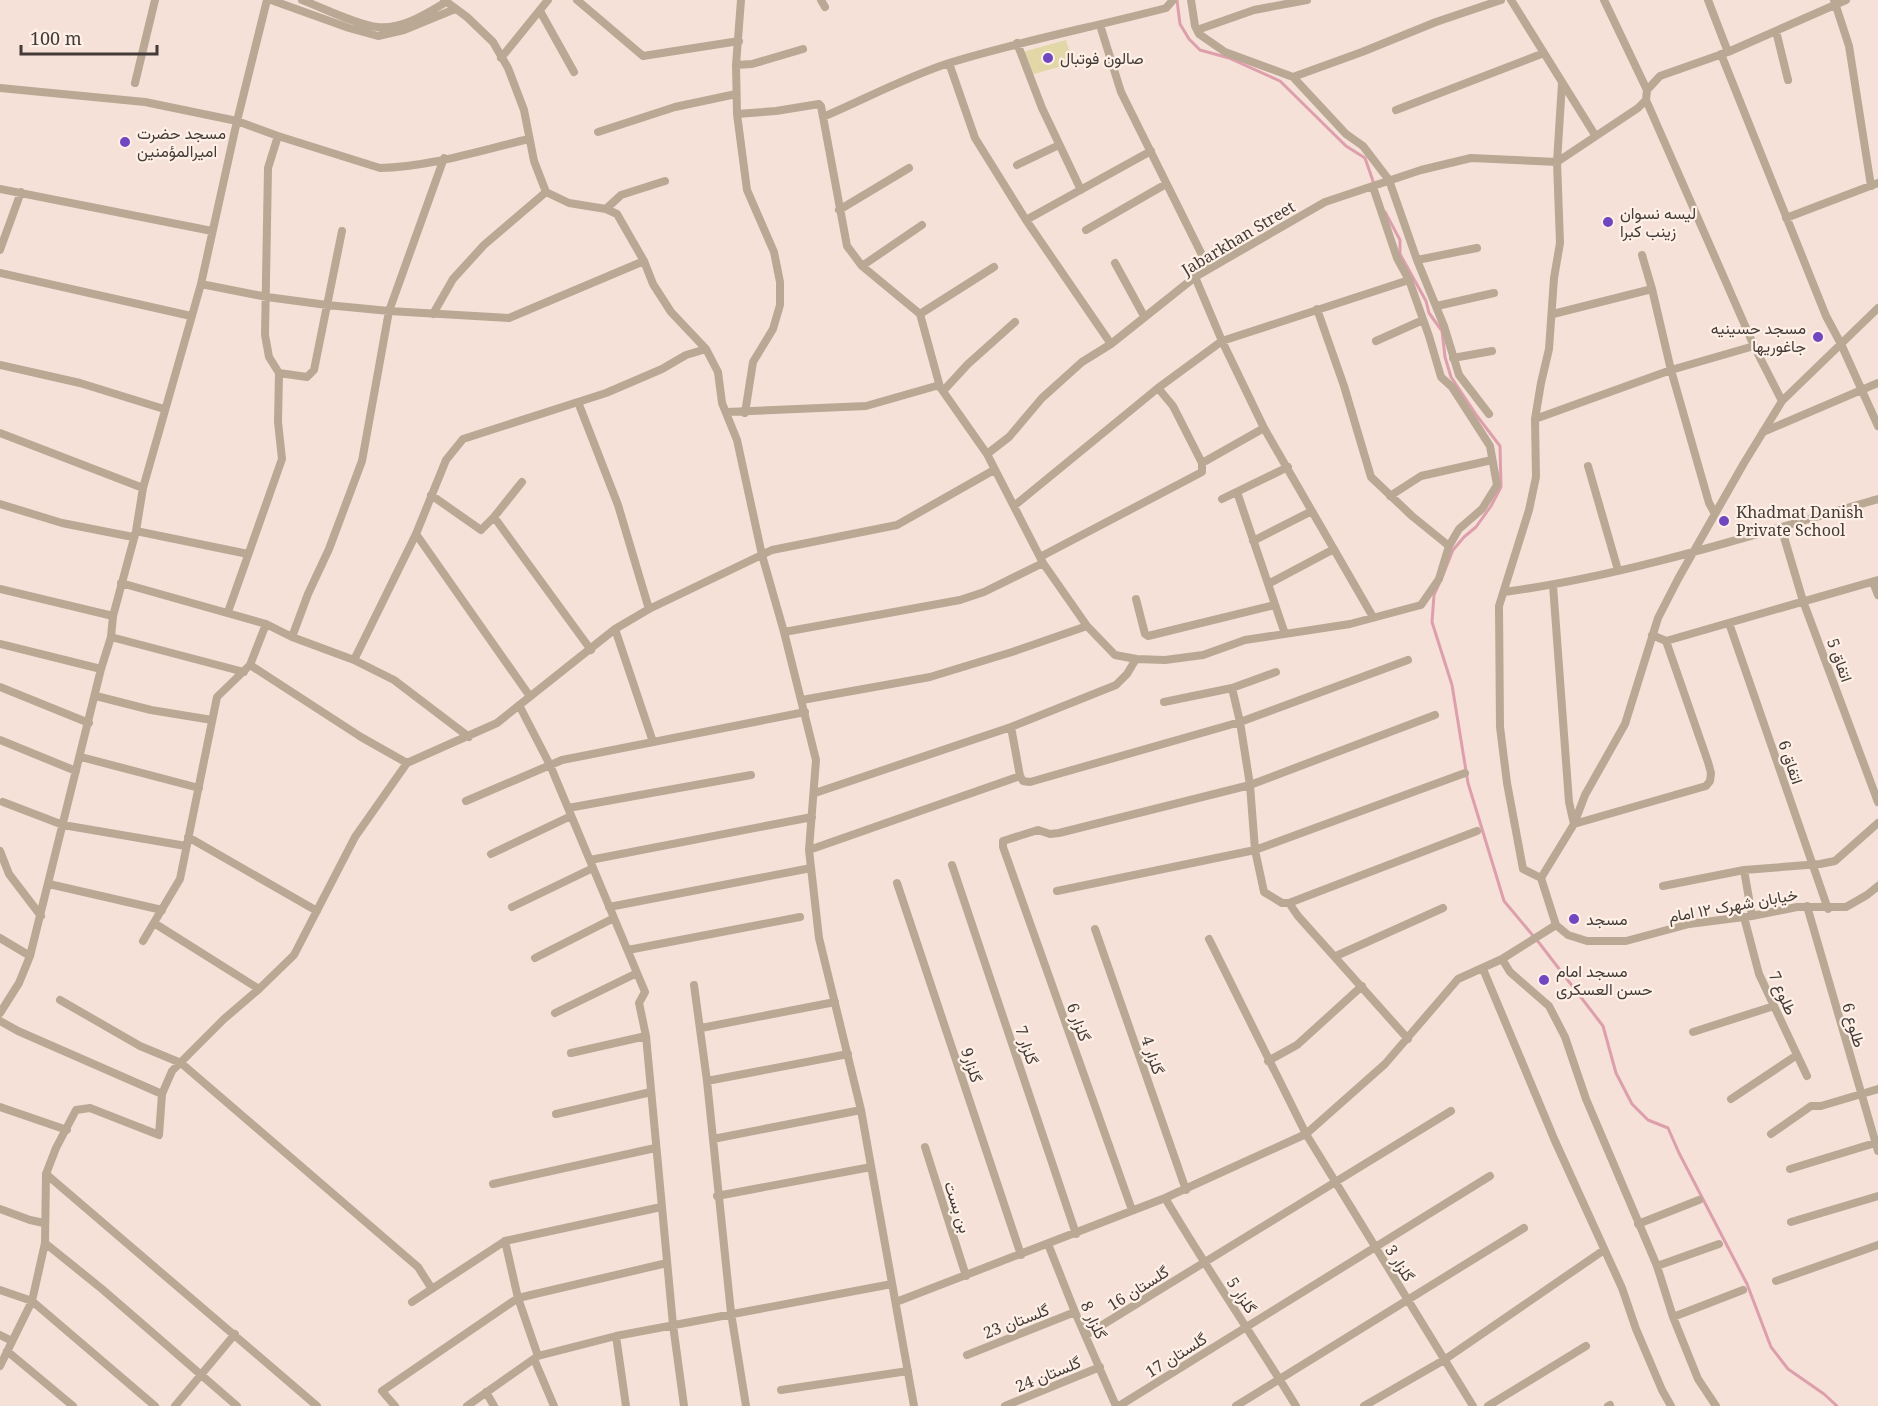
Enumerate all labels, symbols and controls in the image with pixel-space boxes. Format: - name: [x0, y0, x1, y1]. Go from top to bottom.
- scale bar: [21, 18, 158, 56]
- text: 100 m: [30, 26, 82, 50]
- place label: صالون فوتبال: [1060, 47, 1144, 69]
- marker: صالون فوتبال: [1041, 51, 1055, 65]
- place label: مسجد حضرت امیرالمؤمنین: [137, 122, 226, 162]
- marker: مسجد حضرت امیرالمؤمنین: [118, 135, 132, 149]
- street label: Jabarkhan Street: [1176, 195, 1299, 281]
- place label: لیسه نسوان زینب کبرا: [1620, 202, 1696, 242]
- marker: لیسه نسوان زینب کبرا: [1601, 215, 1615, 229]
- place label: مسجد حسینیه جاغوریها: [1711, 317, 1806, 357]
- marker: مسجد حسینیه جاغوریها: [1811, 330, 1825, 344]
- place label: Khadmat Danish Private School: [1736, 501, 1864, 541]
- marker: Khadmat Danish Private School: [1717, 514, 1731, 528]
- street label: اتفاق 5: [1822, 635, 1858, 685]
- street label: اتفاق 6: [1773, 737, 1809, 787]
- street label: خیابان شهرک ۱۲ امام: [1667, 883, 1800, 927]
- place label: مسجد: [1586, 908, 1627, 930]
- marker: مسجد: [1567, 912, 1581, 926]
- place label: مسجد امام حسن العسکری: [1556, 960, 1653, 1000]
- street label: طلوع 7: [1763, 968, 1802, 1019]
- marker: مسجد امام حسن العسکری: [1537, 973, 1551, 987]
- street label: گلزار 6: [1062, 1000, 1096, 1044]
- street label: طلوع 6: [1836, 1000, 1871, 1050]
- street label: گلزار 7: [1010, 1023, 1044, 1067]
- street label: گلزار 4: [1136, 1033, 1170, 1077]
- street label: گلزار9: [956, 1045, 988, 1085]
- street label: بن بست: [939, 1178, 977, 1236]
- street label: گلزار 3: [1380, 1240, 1420, 1286]
- street label: گلستان 16: [1103, 1260, 1173, 1316]
- street label: گلزار 5: [1222, 1272, 1262, 1318]
- street label: گلزار 8: [1076, 1297, 1112, 1343]
- street label: گلستان 23: [980, 1298, 1052, 1344]
- street label: گلستان 17: [1141, 1327, 1211, 1383]
- street label: گلستان 24: [1012, 1351, 1084, 1397]

